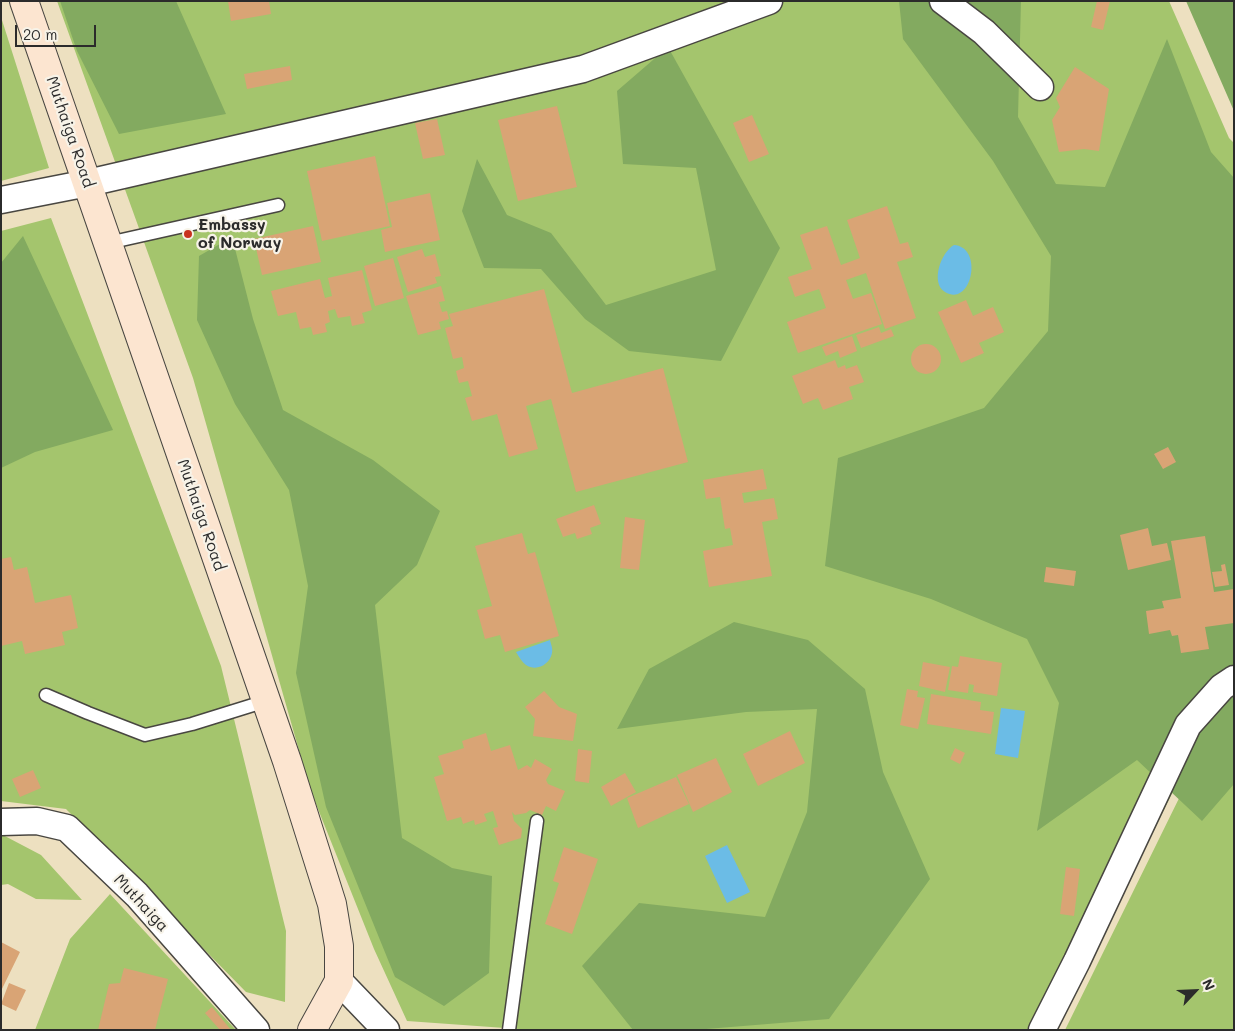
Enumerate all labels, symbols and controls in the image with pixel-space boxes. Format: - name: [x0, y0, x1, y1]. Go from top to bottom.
- scale bar: [18, 15, 99, 47]
- text: 20 m: [23, 24, 57, 44]
- street label: Muthaiga Road: [42, 74, 98, 190]
- place label: Embassy of Norway: [198, 215, 281, 253]
- marker: Embassy of Norway: [182, 228, 194, 240]
- street label: Muthaiga Road: [173, 457, 229, 573]
- street label: Muthaiga: [110, 870, 172, 936]
- north arrow: [1170, 966, 1220, 1016]
- text: N: [1198, 976, 1220, 993]

